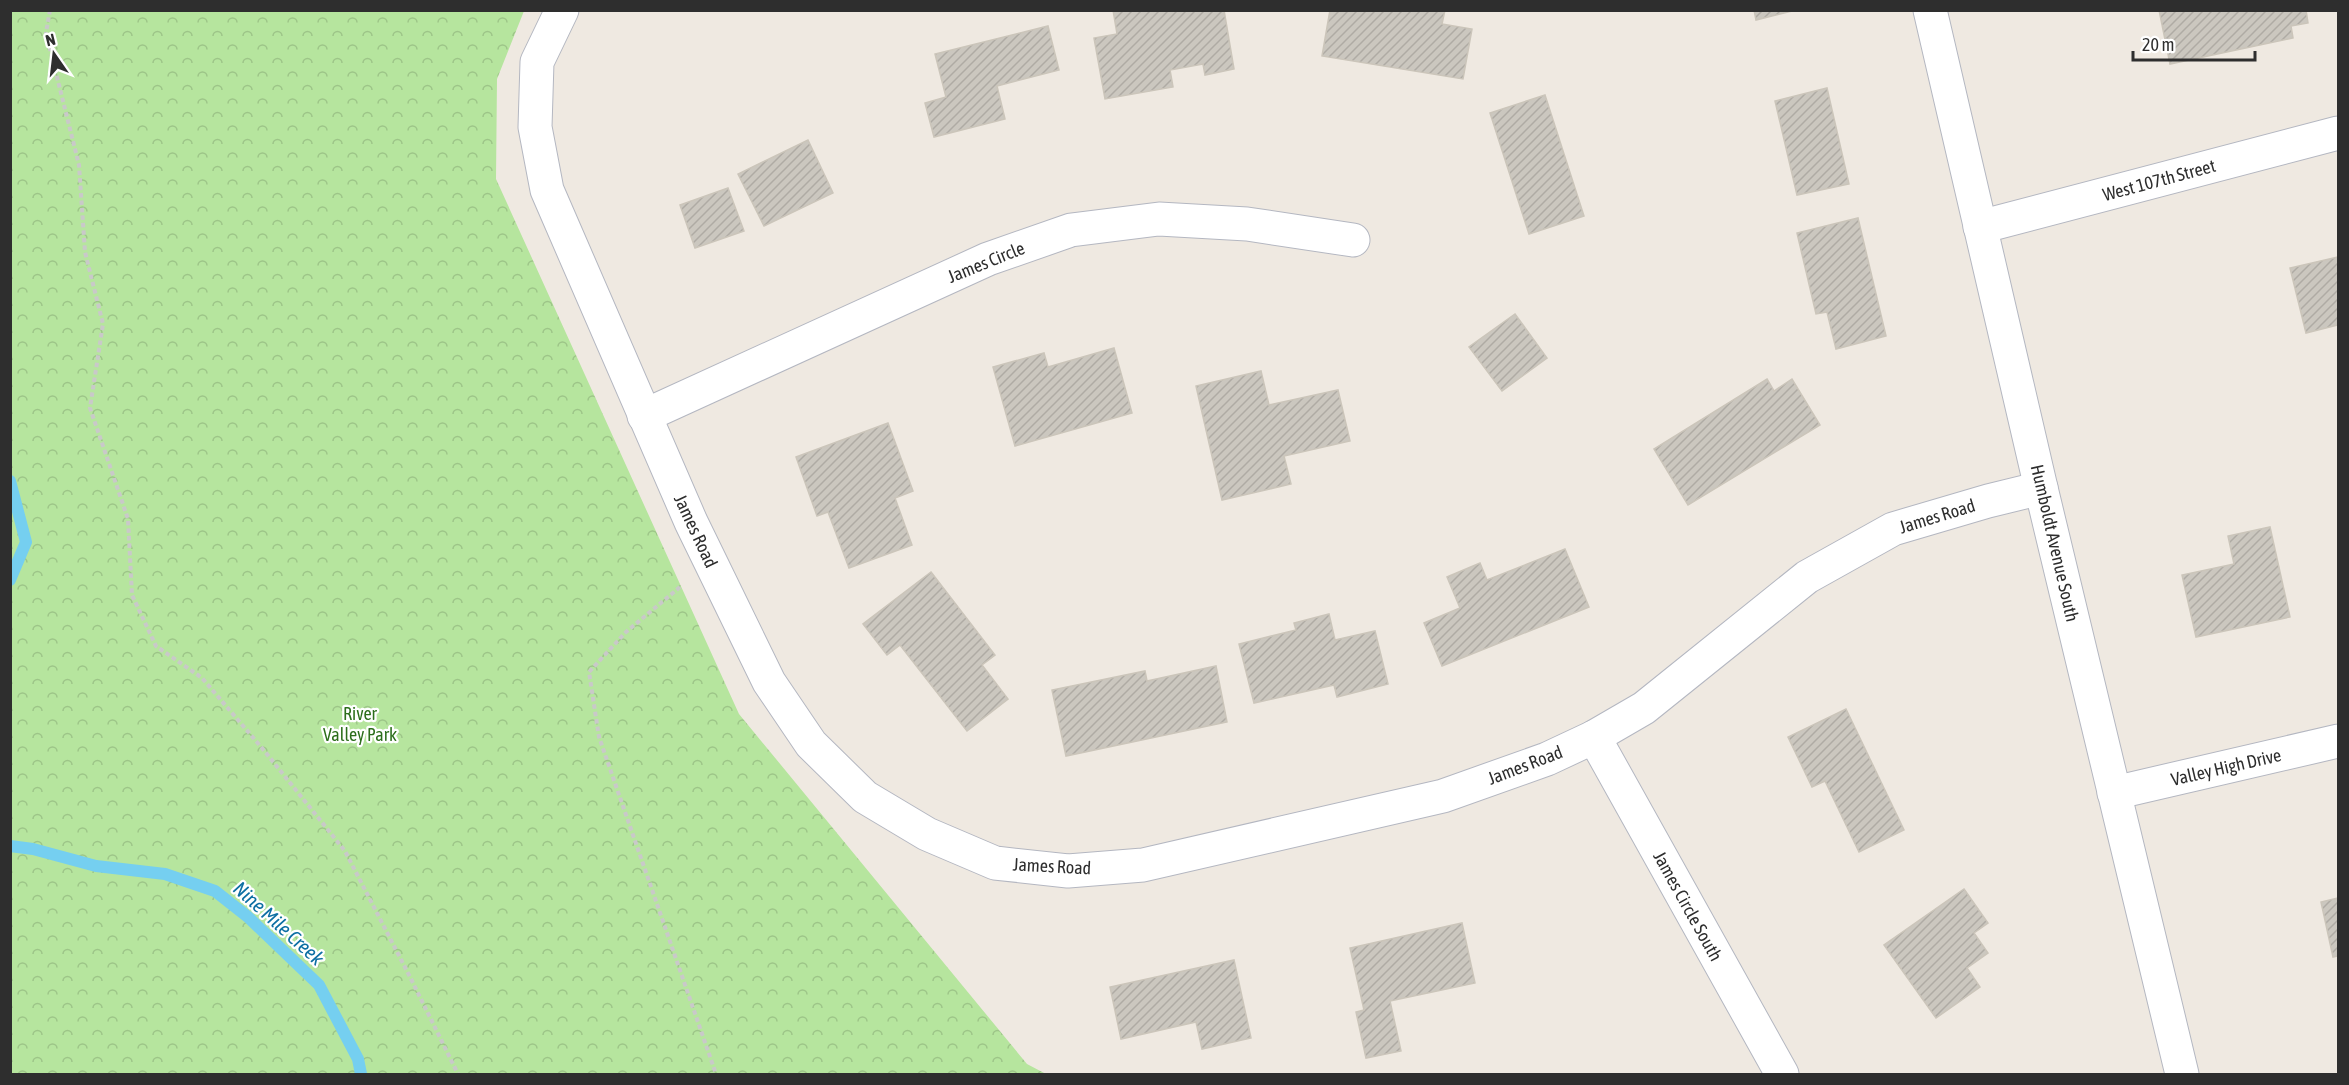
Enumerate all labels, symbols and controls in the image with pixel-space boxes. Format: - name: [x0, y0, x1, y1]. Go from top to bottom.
- north arrow: [24, 24, 84, 84]
- scale bar: [2133, 24, 2254, 62]
- text: N: [44, 30, 57, 49]
- text: 20 m: [2142, 34, 2174, 55]
- street label: West 107th Street: [2100, 155, 2218, 205]
- street label: James Circle: [944, 237, 1028, 287]
- street label: Humboldt Avenue South: [2027, 462, 2083, 624]
- street label: James Road: [670, 491, 722, 571]
- street label: James Road: [1896, 494, 1978, 538]
- park label: River Valley Park: [323, 703, 397, 745]
- street label: James Road: [1485, 741, 1565, 789]
- street label: Valley High Drive: [2169, 744, 2283, 790]
- street label: James Circle South: [1649, 847, 1727, 965]
- street label: James Road: [1012, 853, 1092, 879]
- water label: Nine Mile Creek: [229, 876, 329, 970]

